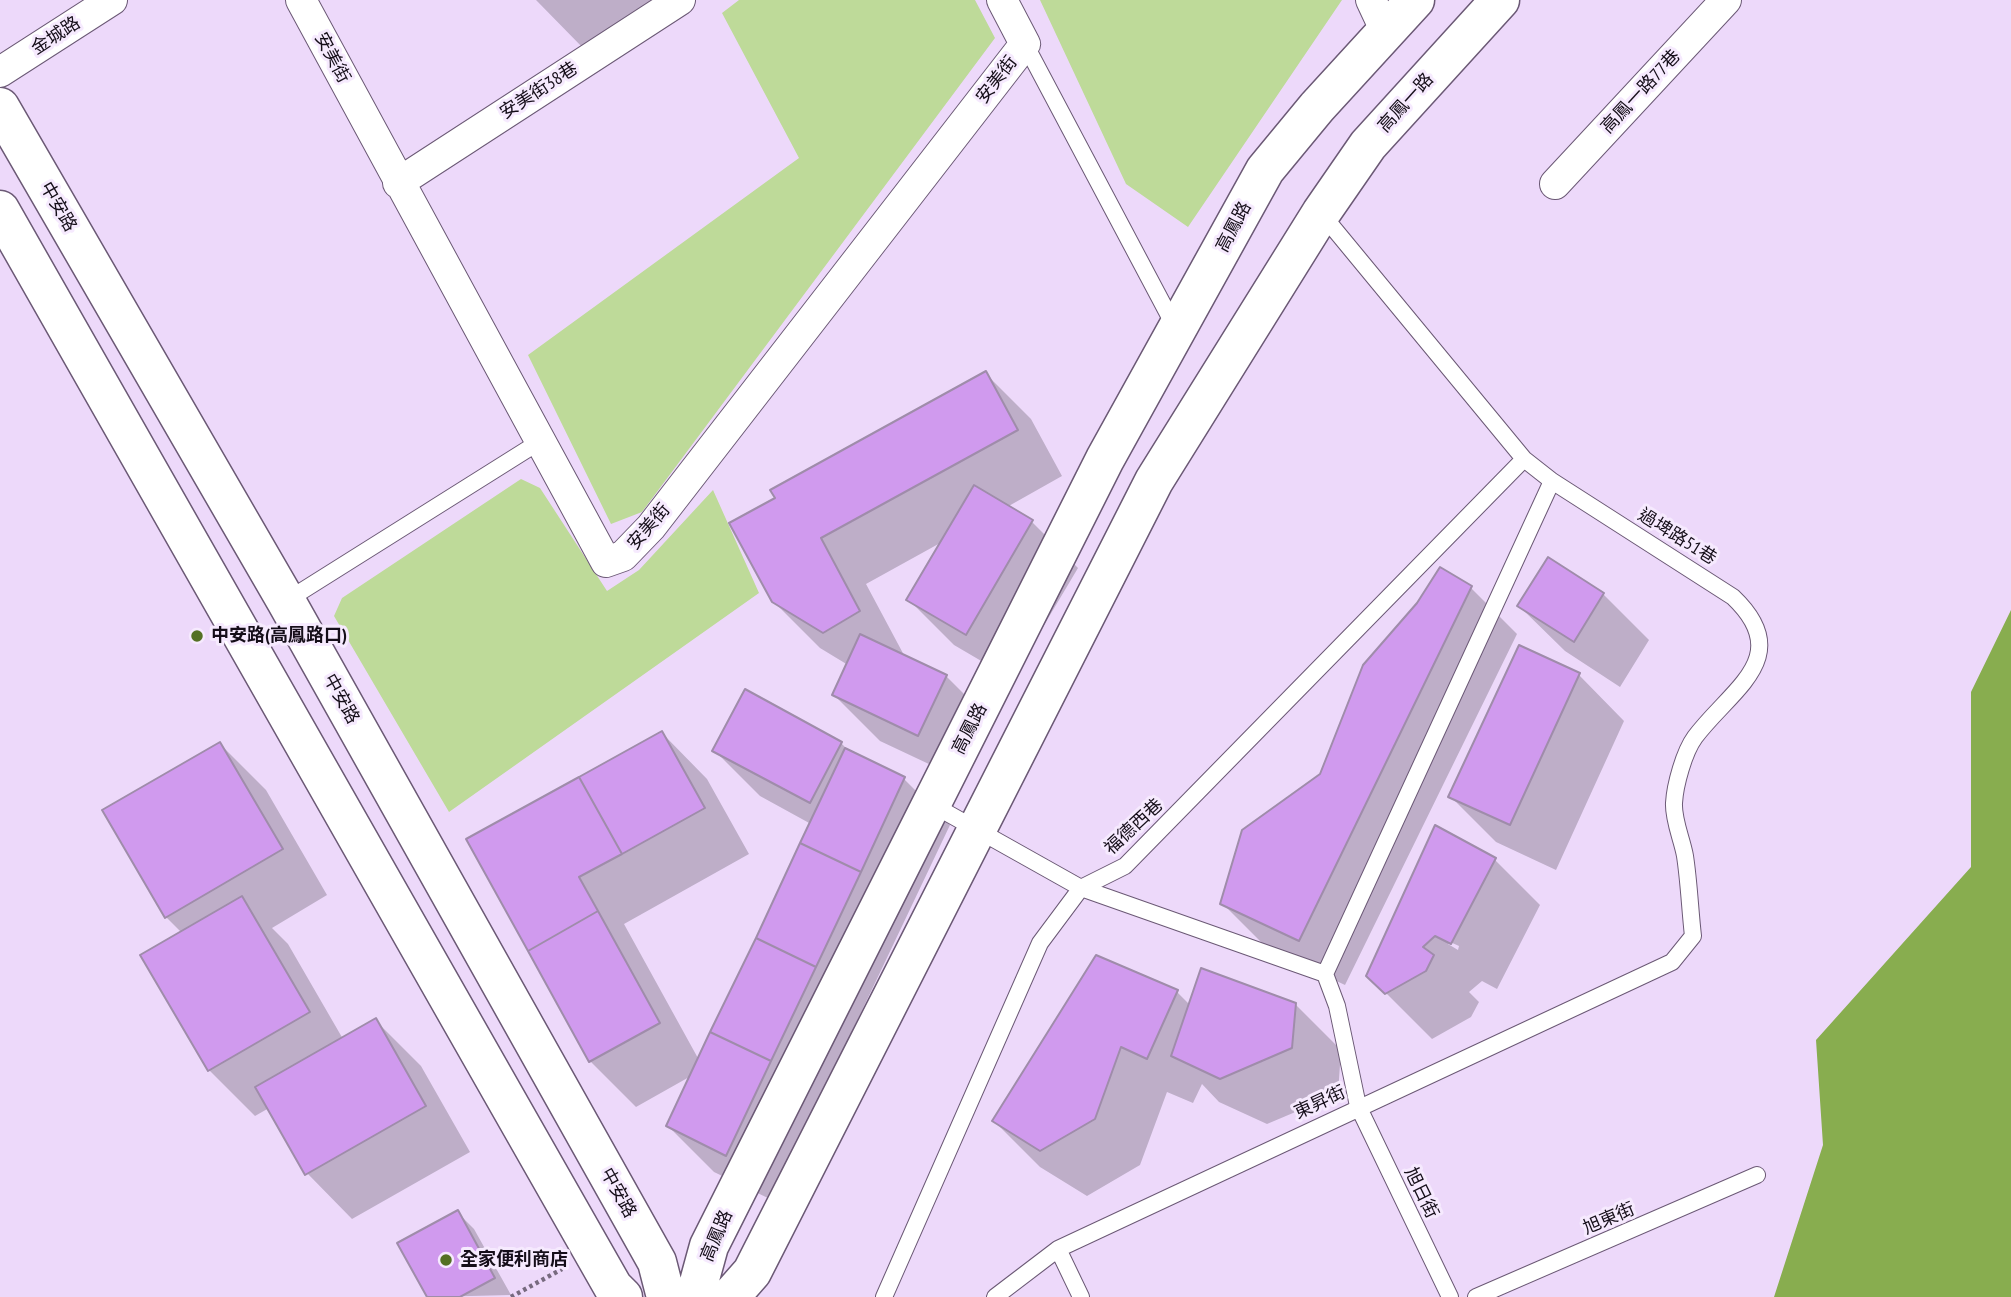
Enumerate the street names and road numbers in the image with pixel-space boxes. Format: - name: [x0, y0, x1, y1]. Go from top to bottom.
- street label: 金城路: [27, 12, 85, 60]
- street label: 安美街: [310, 29, 354, 87]
- street label: 高鳳一路77巷: [1597, 46, 1685, 138]
- street label: 安美街: [972, 52, 1022, 108]
- street label: 安美街38巷: [496, 58, 582, 124]
- street label: 高鳳一路: [1374, 69, 1438, 137]
- street label: 中安路: [35, 178, 81, 236]
- street label: 高鳳路: [1212, 198, 1256, 256]
- street label: 安美街: [623, 500, 675, 554]
- street label: 過埤路51巷: [1634, 504, 1720, 570]
- street label: 中安路: [318, 670, 364, 728]
- street label: 高鳳路: [948, 700, 992, 758]
- street label: 福德西巷: [1100, 795, 1168, 859]
- street label: 東昇街: [1291, 1082, 1349, 1124]
- street label: 中安路: [595, 1164, 641, 1222]
- street label: 旭日街: [1399, 1164, 1443, 1222]
- street label: 旭東街: [1580, 1199, 1638, 1239]
- street label: 高鳳路: [697, 1207, 737, 1265]

